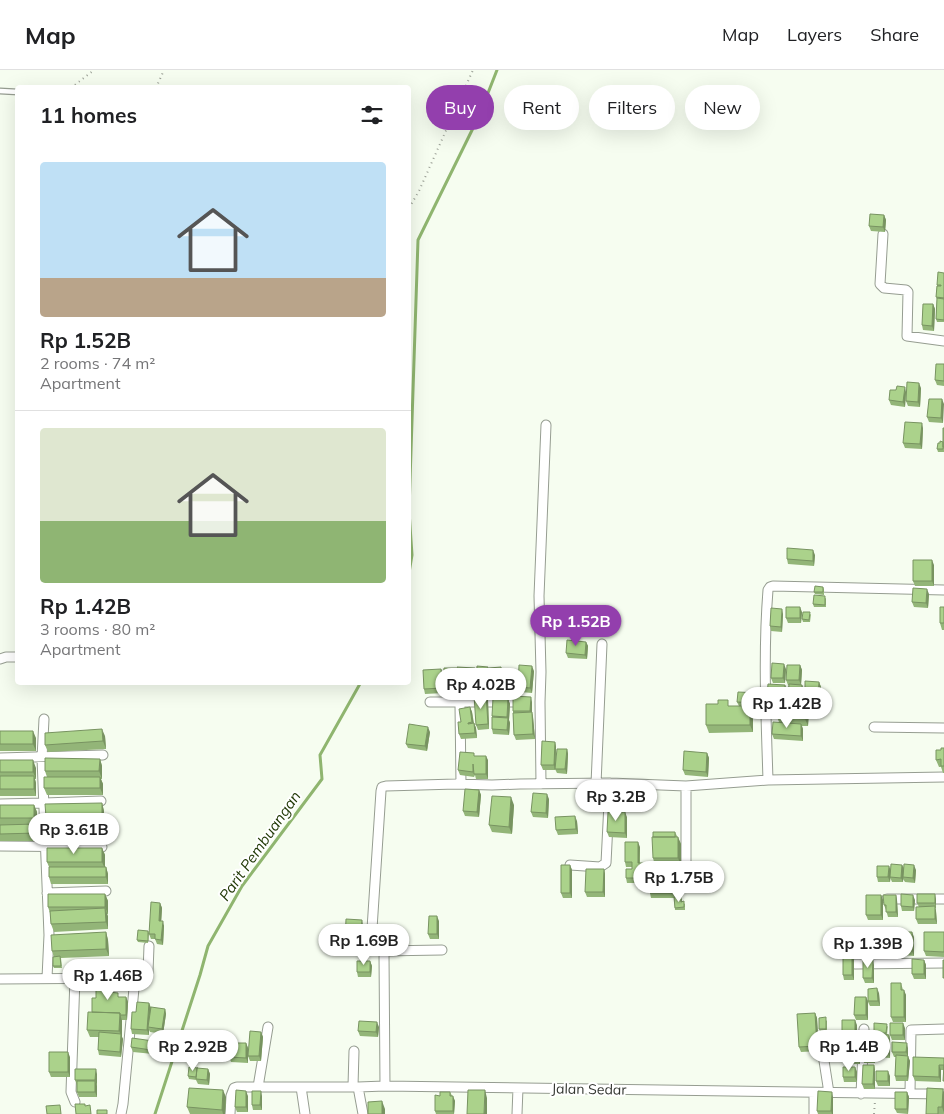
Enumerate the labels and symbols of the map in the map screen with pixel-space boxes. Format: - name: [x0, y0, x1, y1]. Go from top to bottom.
- pin: Rp 1.52B: [524, 604, 628, 647]
- pin: Rp 4.02B: [429, 668, 533, 710]
- pin: Rp 1.42B: [735, 686, 839, 729]
- pin: Rp 3.2B: [570, 780, 662, 822]
- water label: Parit Pembuangan: [215, 787, 305, 904]
- pin: Rp 3.61B: [22, 812, 126, 855]
- pin: Rp 1.75B: [627, 860, 731, 903]
- pin: Rp 1.69B: [312, 924, 416, 966]
- pin: Rp 1.39B: [816, 926, 920, 969]
- pin: Rp 1.46B: [56, 958, 160, 1001]
- pin: Rp 2.92B: [141, 1030, 245, 1072]
- pin: Rp 1.4B: [803, 1030, 895, 1072]
- street label: Jalan Sedar: [551, 1079, 627, 1099]

